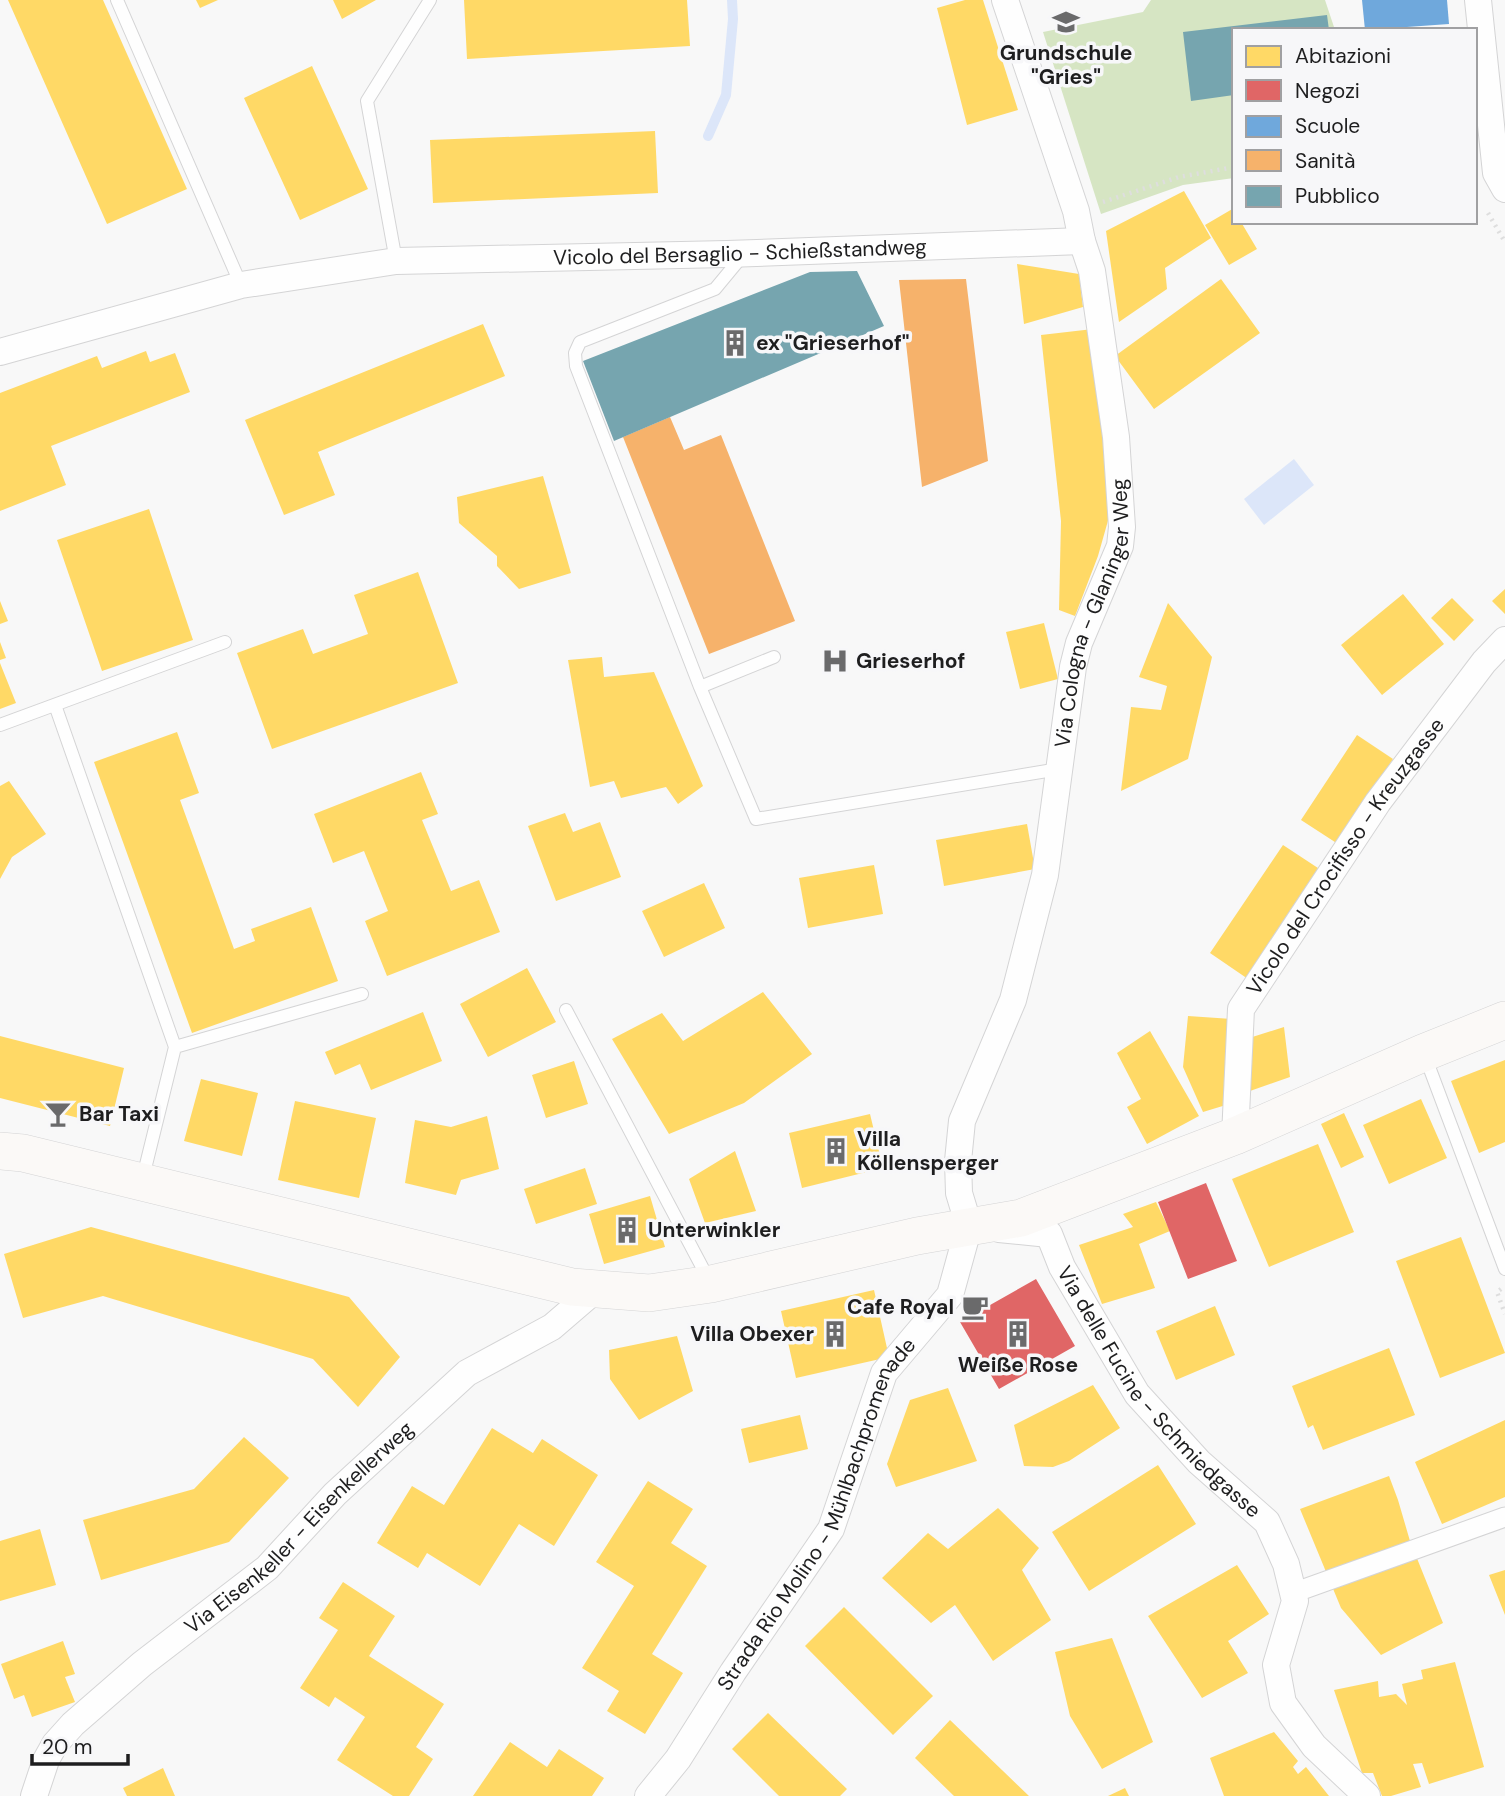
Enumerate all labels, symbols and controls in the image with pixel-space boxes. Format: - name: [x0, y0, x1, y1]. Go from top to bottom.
- school or university icon: Grundschule "Gries": [1051, 7, 1081, 37]
- legend: [1232, 28, 1477, 224]
- place label: Grundschule "Gries": [1000, 39, 1132, 91]
- text: Abitazioni: [1295, 42, 1391, 70]
- text: Negozi: [1295, 77, 1360, 105]
- text: Scuole: [1295, 112, 1360, 140]
- text: Sanità: [1295, 147, 1355, 175]
- text: Pubblico: [1295, 182, 1380, 210]
- street label: Vicolo del Bersaglio - Schießstandweg: [553, 233, 928, 272]
- building icon: ex "Grieserhof": [720, 328, 750, 358]
- place label: ex "Grieserhof": [756, 329, 910, 357]
- street label: Via Cologna - Glaninger Weg: [1048, 478, 1136, 749]
- hospital icon: Grieserhof: [820, 646, 850, 676]
- place label: Grieserhof: [856, 647, 965, 675]
- street label: Vicolo del Crocifisso - Kreuzgasse: [1240, 712, 1451, 1001]
- bar icon: Bar Taxi: [43, 1099, 73, 1129]
- place label: Bar Taxi: [79, 1100, 159, 1128]
- place label: Villa Köllensperger: [857, 1125, 999, 1177]
- building icon: Villa Köllensperger: [821, 1136, 851, 1166]
- building icon: Unterwinkler: [612, 1215, 642, 1245]
- place label: Unterwinkler: [648, 1216, 781, 1244]
- street label: Via delle Fucine - Schmiedgasse: [1050, 1261, 1267, 1524]
- cafe icon: Cafe Royal: [960, 1292, 990, 1322]
- place label: Cafe Royal: [847, 1293, 954, 1321]
- building icon: Villa Obexer: [820, 1319, 850, 1349]
- building icon: Weiße Rose: [1003, 1319, 1033, 1349]
- place label: Villa Obexer: [690, 1320, 814, 1348]
- street label: Strada Rio Molino - Mühlbachpromenade: [711, 1332, 922, 1696]
- place label: Weiße Rose: [958, 1351, 1078, 1379]
- street label: Via Eisenkeller - Eisenkellerweg: [179, 1415, 420, 1640]
- scale bar: [32, 1722, 128, 1766]
- text: 20 m: [42, 1733, 93, 1761]

